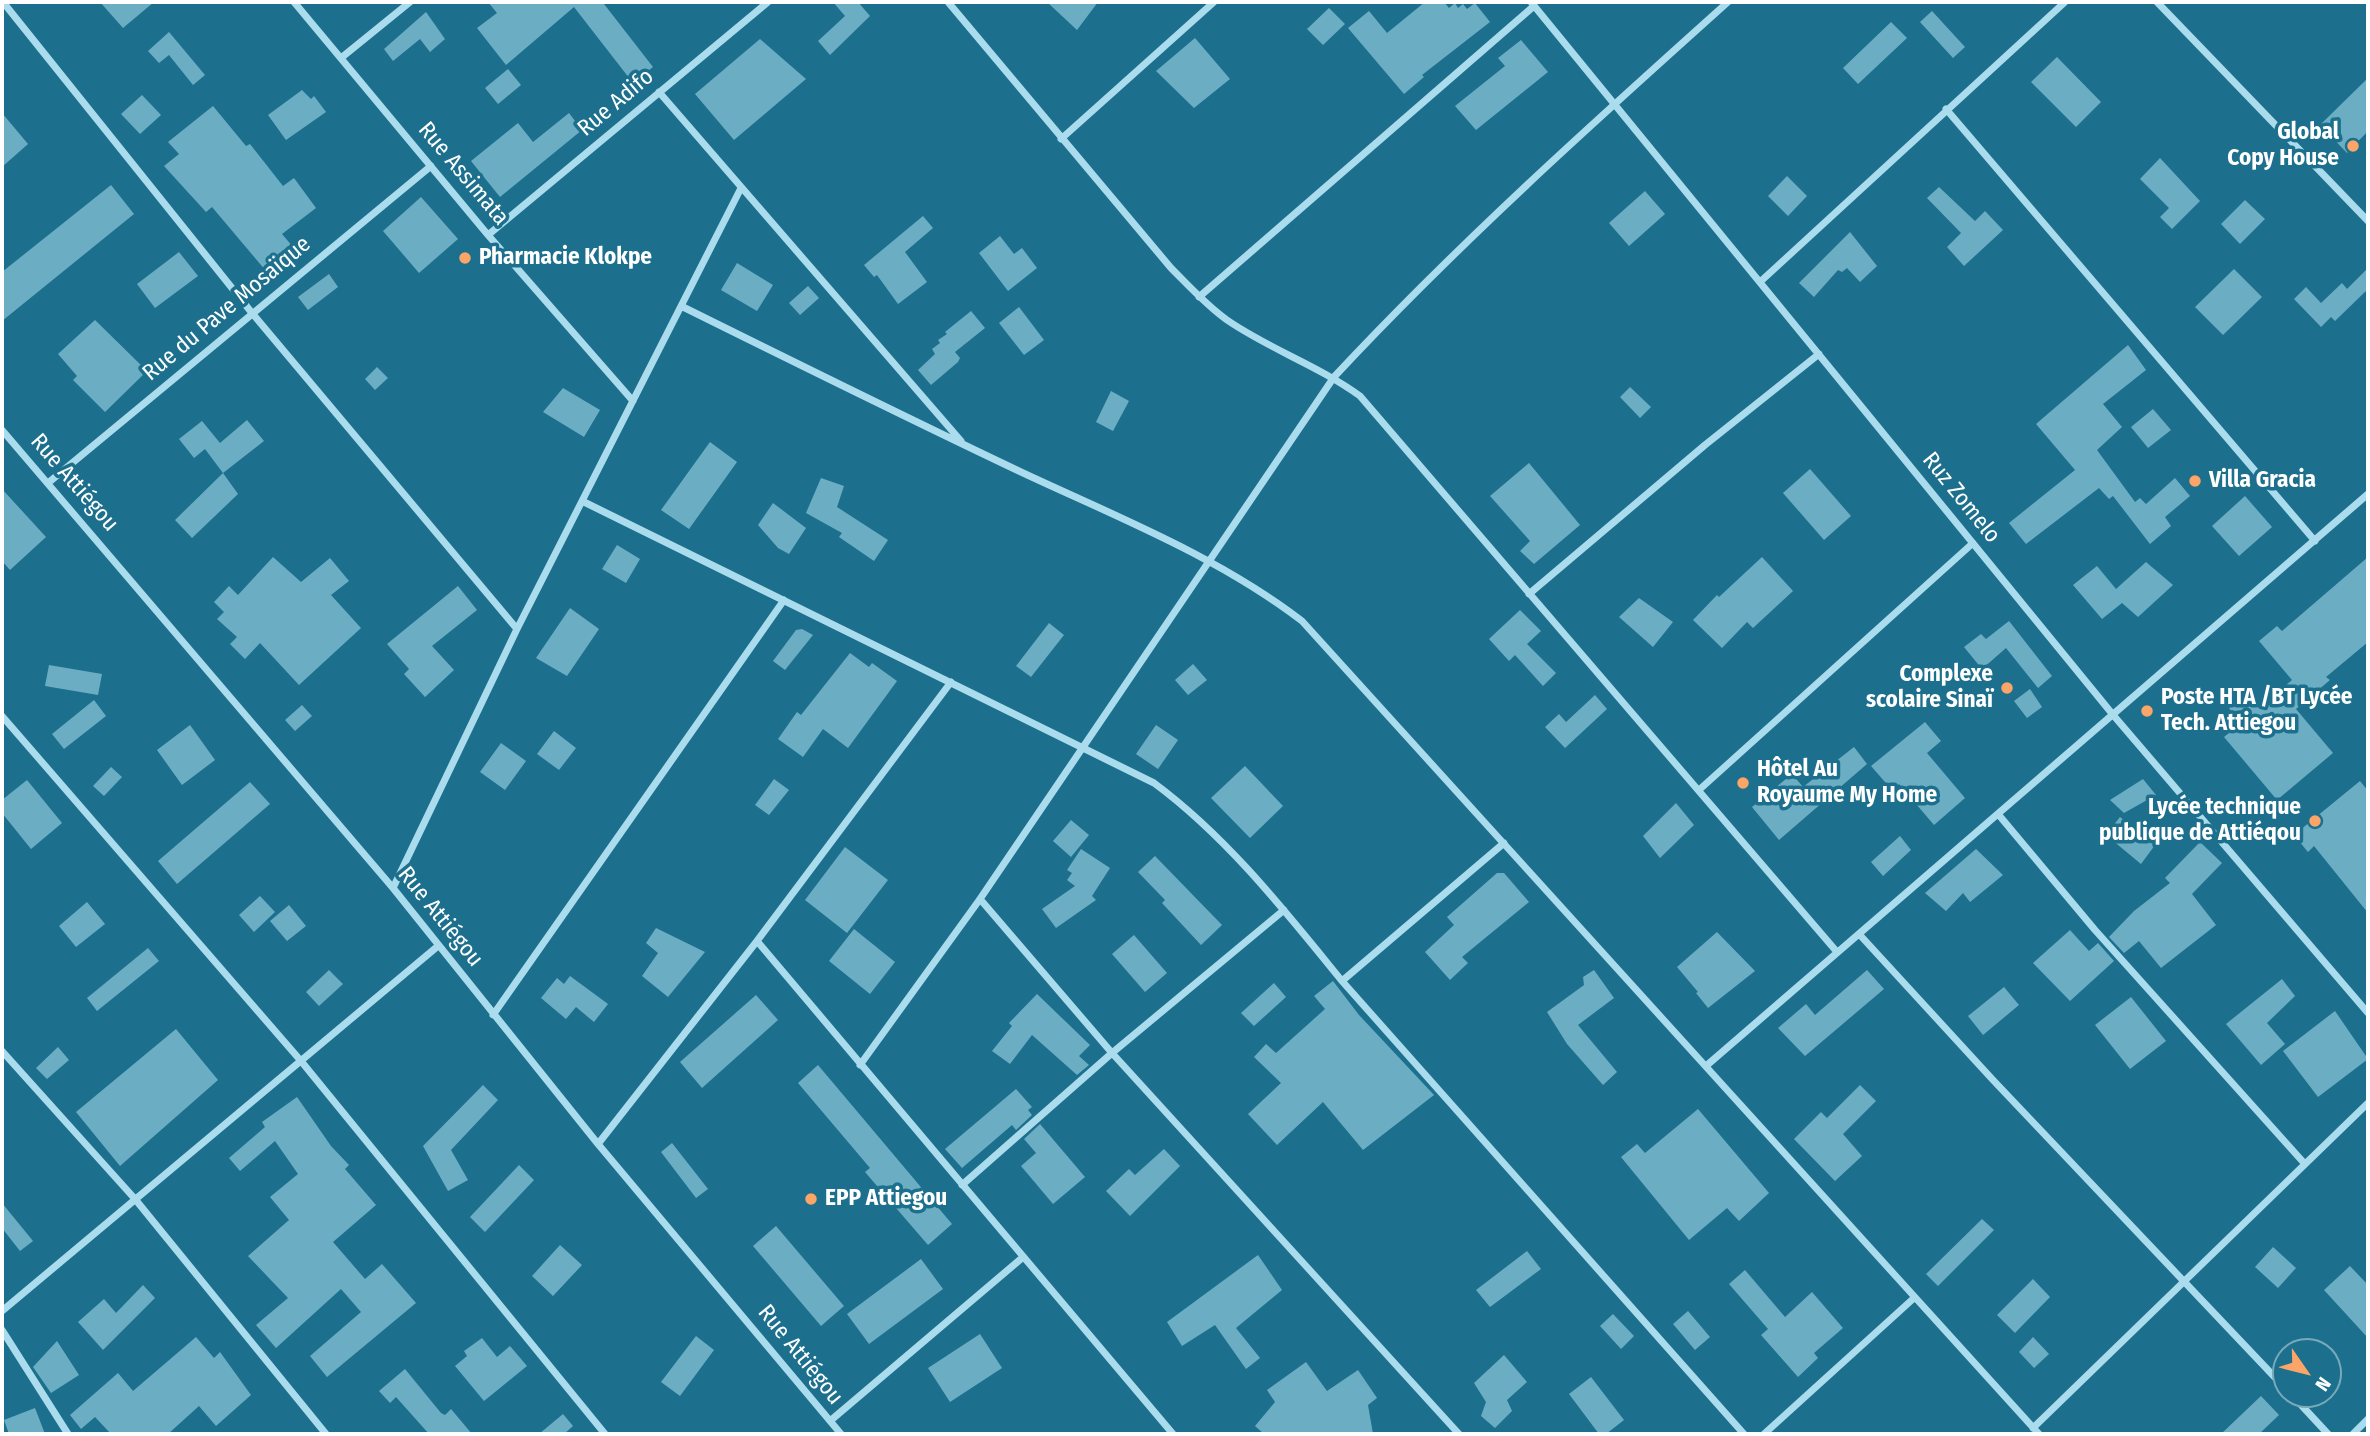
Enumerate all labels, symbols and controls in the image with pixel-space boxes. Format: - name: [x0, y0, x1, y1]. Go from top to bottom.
- street label: Rue Adifo: [572, 63, 660, 143]
- street label: Rue Assimata: [412, 117, 514, 231]
- place label: Global Copy House: [2227, 119, 2339, 173]
- marker: Global Copy House: [2345, 138, 2361, 154]
- street label: Rue du Pave Mosaïque: [137, 231, 317, 387]
- place label: Pharmacie Klokpe: [479, 244, 652, 272]
- marker: Pharmacie Klokpe: [457, 250, 473, 266]
- street label: Rue Attiégou: [24, 429, 124, 537]
- street label: Ruz Zomelo: [1916, 447, 2006, 549]
- place label: Villa Gracia: [2209, 467, 2316, 495]
- marker: Villa Gracia: [2187, 473, 2203, 489]
- place label: Complexe scolaire Sinaï: [1866, 661, 1993, 715]
- marker: Complexe scolaire Sinaï: [1999, 680, 2015, 696]
- place label: Poste HTA /BT Lycée Tech. Attiegou: [2161, 684, 2352, 738]
- marker: Poste HTA /BT Lycée Tech. Attiegou: [2139, 703, 2155, 719]
- place label: Hôtel Au Royaume My Home: [1757, 756, 1937, 810]
- marker: Hôtel Au Royaume My Home: [1735, 775, 1751, 791]
- place label: Lycée technique publique de Attiéqou: [2099, 794, 2301, 848]
- marker: Lycée technique publique de Attiéqou: [2307, 813, 2323, 829]
- street label: Rue Attiégou: [391, 862, 489, 972]
- place label: EPP Attiegou: [825, 1185, 947, 1213]
- marker: EPP Attiegou: [803, 1191, 819, 1207]
- street label: Rue Attiégou: [751, 1300, 849, 1410]
- north arrow: [2272, 1338, 2342, 1408]
- text: N: [2310, 1373, 2336, 1395]

